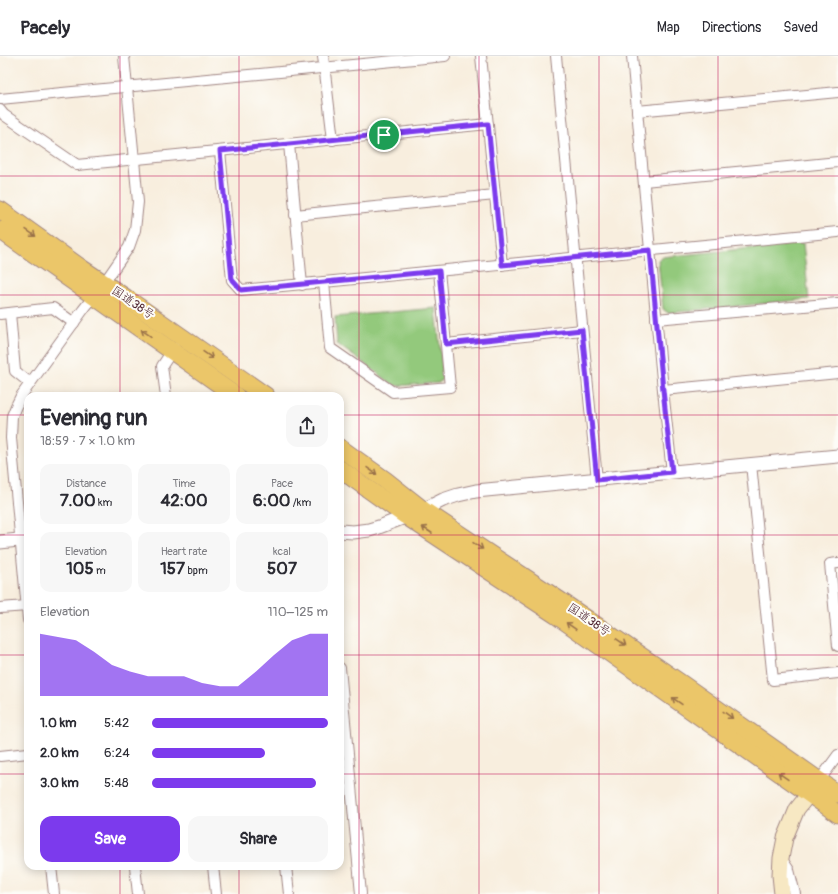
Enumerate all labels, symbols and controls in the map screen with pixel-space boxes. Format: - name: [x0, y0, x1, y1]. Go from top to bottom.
- text: Pacely: [20, 16, 70, 40]
- text: Map: [657, 19, 680, 36]
- text: Directions: [702, 19, 761, 36]
- text: Saved: [783, 19, 818, 36]
- pin: [367, 118, 401, 152]
- icon: arrive: [373, 124, 395, 146]
- one-way arrow: [26, 229, 37, 237]
- street label: 国道38号: [109, 283, 157, 323]
- one-way arrow: [141, 329, 152, 337]
- one-way arrow: [202, 351, 213, 359]
- text: Evening run: [40, 404, 148, 432]
- button: share: [286, 405, 328, 447]
- text: 18:59 · 7 × 1.0 km: [40, 433, 135, 449]
- one-way arrow: [366, 467, 377, 475]
- text: Distance: [66, 477, 106, 490]
- text: Time: [173, 477, 196, 490]
- text: Pace: [271, 477, 293, 490]
- text: 7.00: [60, 490, 96, 511]
- text: 42:00: [160, 490, 208, 511]
- text: 6:00: [253, 490, 290, 511]
- text: km: [96, 496, 112, 509]
- text: /km: [290, 496, 311, 509]
- one-way arrow: [422, 526, 433, 535]
- one-way arrow: [472, 542, 483, 550]
- text: Elevation: [65, 545, 107, 558]
- text: Heart rate: [161, 545, 207, 558]
- text: kcal: [273, 545, 291, 558]
- text: 105: [66, 558, 94, 579]
- text: 157: [160, 558, 185, 579]
- text: 507: [267, 558, 297, 579]
- text: m: [94, 564, 106, 577]
- text: bpm: [185, 564, 208, 577]
- street label: 国道38号: [565, 600, 613, 640]
- text: Elevation: [40, 604, 90, 620]
- text: 110–125 m: [268, 604, 328, 620]
- one-way arrow: [565, 622, 576, 630]
- one-way arrow: [615, 638, 626, 646]
- one-way arrow: [672, 697, 683, 705]
- one-way arrow: [722, 711, 733, 719]
- text: 1.0 km: [40, 715, 77, 731]
- text: 5:42: [104, 715, 129, 731]
- text: 2.0 km: [40, 745, 79, 761]
- text: 6:24: [104, 745, 130, 761]
- one-way arrow: [778, 772, 789, 780]
- text: 3.0 km: [40, 775, 79, 791]
- text: 5:48: [104, 775, 129, 791]
- button: Save: [40, 816, 180, 862]
- button: Share: [188, 816, 328, 862]

